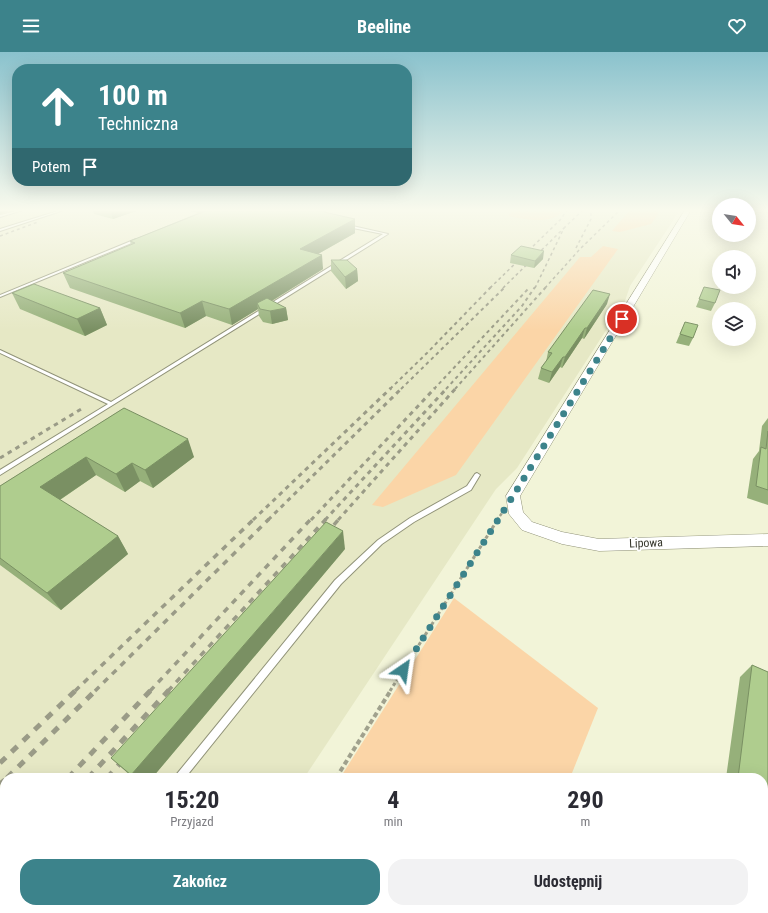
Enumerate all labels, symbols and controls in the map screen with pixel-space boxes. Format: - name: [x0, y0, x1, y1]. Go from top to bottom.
- icon: menu: [20, 15, 42, 37]
- icon: heart: [726, 15, 748, 37]
- text: Beeline: [357, 16, 411, 37]
- text: 100 m: [98, 79, 168, 112]
- icon: ahead: [32, 80, 84, 132]
- text: Techniczna: [98, 113, 178, 134]
- icon: arrive: [79, 156, 101, 178]
- text: Potem: [32, 158, 71, 176]
- north arrow: [712, 198, 756, 242]
- map controls: [712, 198, 756, 346]
- button: sound: [712, 250, 756, 294]
- pin: [605, 302, 639, 336]
- button: layers: [712, 302, 756, 346]
- icon: arrive: [611, 308, 633, 330]
- street label: Lipowa: [629, 535, 663, 551]
- position arrow: [382, 649, 424, 691]
- text: 15:20: [164, 786, 219, 814]
- text: 4: [387, 786, 399, 814]
- text: 290: [567, 786, 604, 814]
- text: Przyjazd: [170, 814, 214, 829]
- text: min: [384, 814, 403, 829]
- text: m: [581, 814, 590, 829]
- button: Zakończ: [20, 859, 380, 905]
- button: Udostępnij: [388, 859, 748, 905]

